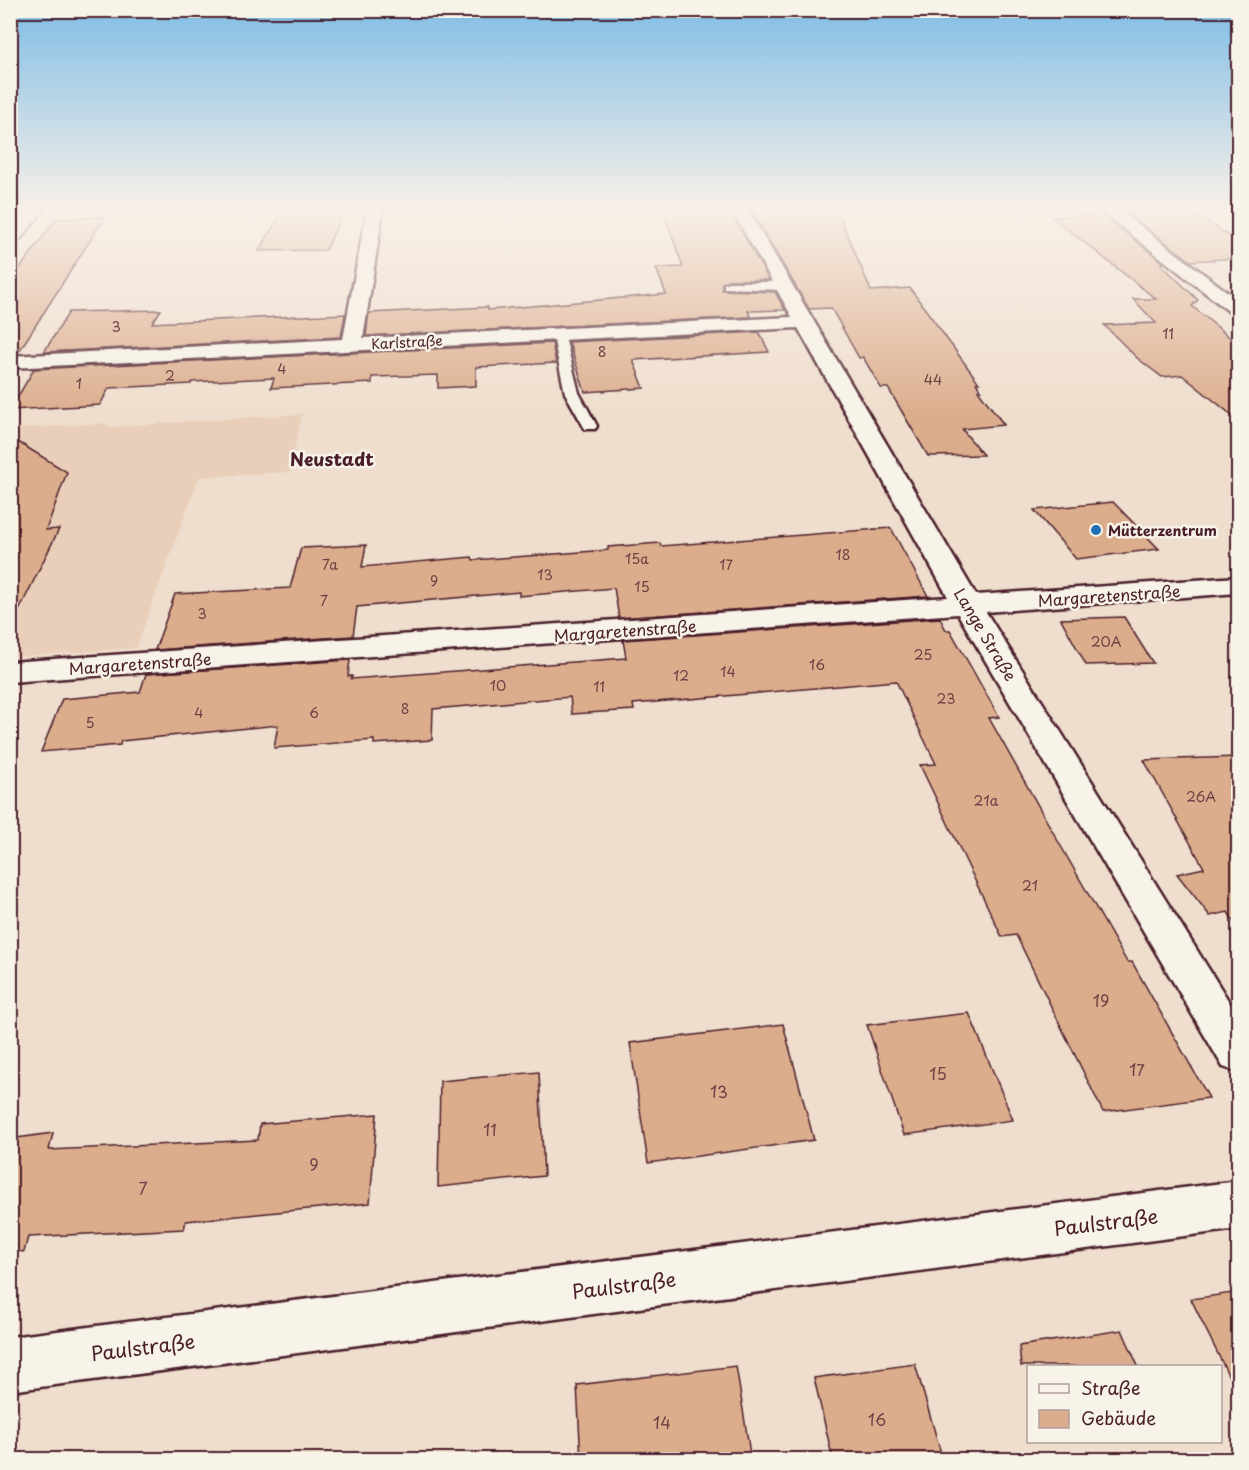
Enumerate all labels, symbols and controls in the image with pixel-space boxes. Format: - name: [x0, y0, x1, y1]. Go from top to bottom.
- house number: 3: [111, 316, 121, 337]
- house number: 11: [1162, 323, 1174, 344]
- street label: Karlstraße: [371, 330, 443, 354]
- house number: 8: [598, 341, 606, 362]
- house number: 4: [277, 358, 287, 379]
- house number: 2: [165, 365, 175, 386]
- house number: 44: [924, 369, 942, 390]
- house number: 1: [76, 373, 82, 394]
- district label: Neustadt: [290, 445, 374, 472]
- place label: Mütterzentrum: [1108, 520, 1217, 541]
- marker: Mütterzentrum: [1089, 523, 1103, 537]
- house number: 18: [835, 544, 851, 565]
- house number: 15a: [625, 548, 649, 569]
- house number: 7a: [322, 554, 338, 575]
- house number: 17: [719, 554, 733, 575]
- house number: 13: [537, 564, 553, 585]
- house number: 9: [430, 570, 438, 591]
- house number: 15: [634, 576, 650, 597]
- street label: Margaretenstraße: [1037, 578, 1181, 612]
- street label: Lange Straße: [949, 583, 1023, 685]
- house number: 7: [320, 590, 328, 611]
- house number: 3: [197, 603, 207, 624]
- street label: Margaretenstraße: [553, 613, 697, 647]
- house number: 20A: [1091, 631, 1122, 652]
- house number: 25: [914, 644, 932, 665]
- street label: Margaretenstraße: [68, 646, 212, 680]
- house number: 16: [809, 654, 825, 675]
- house number: 14: [720, 661, 736, 682]
- house number: 12: [673, 665, 689, 686]
- house number: 10: [490, 675, 506, 696]
- house number: 11: [593, 676, 605, 697]
- house number: 23: [937, 688, 955, 709]
- house number: 8: [401, 698, 409, 719]
- house number: 4: [194, 702, 204, 723]
- house number: 6: [309, 702, 319, 723]
- house number: 5: [85, 712, 95, 733]
- house number: 26A: [1186, 786, 1216, 807]
- house number: 21a: [974, 790, 999, 811]
- house number: 21: [1022, 875, 1038, 896]
- house number: 19: [1093, 988, 1109, 1012]
- house number: 17: [1129, 1057, 1145, 1081]
- house number: 15: [929, 1061, 947, 1085]
- house number: 13: [710, 1079, 728, 1103]
- house number: 11: [483, 1117, 497, 1141]
- house number: 9: [309, 1152, 319, 1176]
- house number: 7: [138, 1176, 148, 1200]
- street label: Paulstraße: [1052, 1201, 1160, 1243]
- street label: Paulstraße: [570, 1264, 678, 1306]
- street label: Paulstraße: [89, 1326, 197, 1368]
- legend: [1027, 1365, 1222, 1443]
- text: Straße: [1081, 1374, 1141, 1401]
- text: Gebäude: [1081, 1404, 1156, 1431]
- house number: 16: [868, 1407, 886, 1431]
- house number: 14: [653, 1410, 671, 1434]

